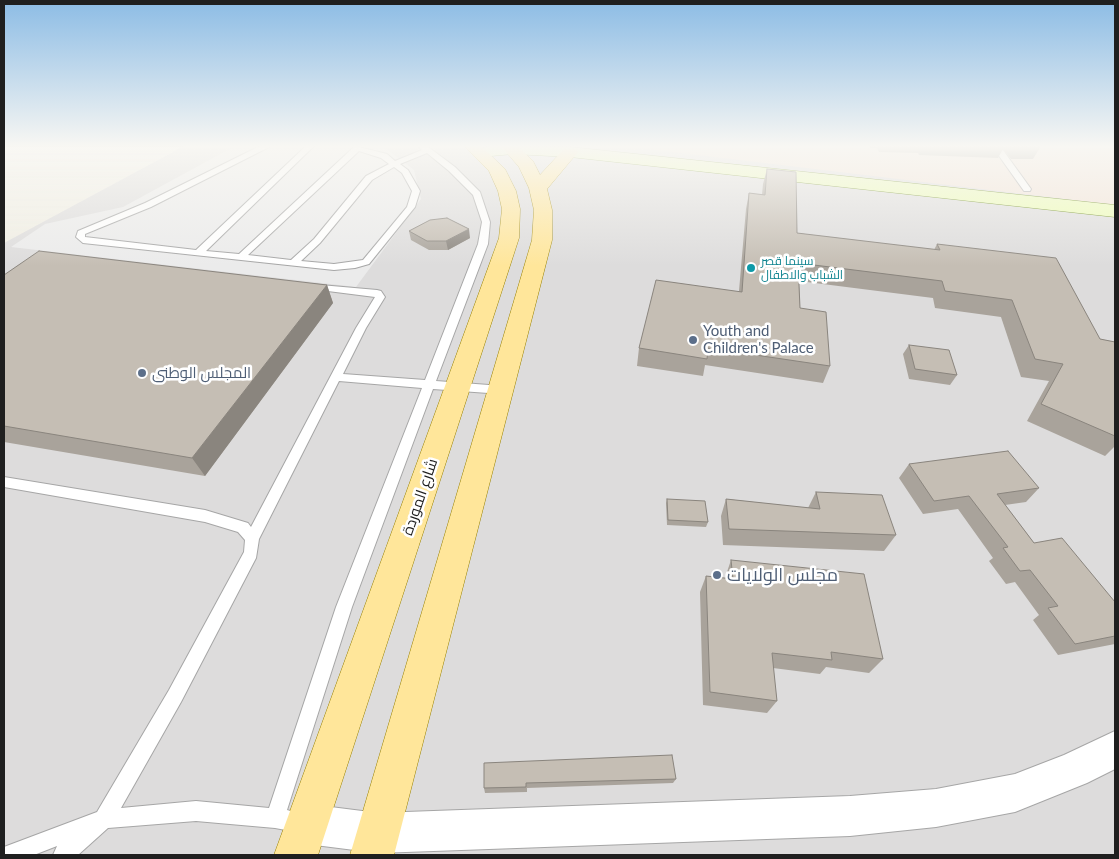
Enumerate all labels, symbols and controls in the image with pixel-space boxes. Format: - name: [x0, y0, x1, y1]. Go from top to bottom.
- place label: سينما قصر الشباب والاطفال: [761, 254, 843, 282]
- marker: سينما قصر الشباب والاطفال: [745, 262, 757, 274]
- place label: Youth and Children's Palace: [703, 322, 814, 357]
- marker: Youth and Children's Palace: [687, 334, 699, 346]
- place label: المجلس الوطنى: [152, 364, 251, 382]
- marker: المجلس الوطنى: [136, 367, 148, 379]
- street label: شارع الموردة: [399, 456, 441, 538]
- place label: مجلس الولايات: [727, 564, 838, 586]
- marker: مجلس الولايات: [711, 569, 723, 581]

